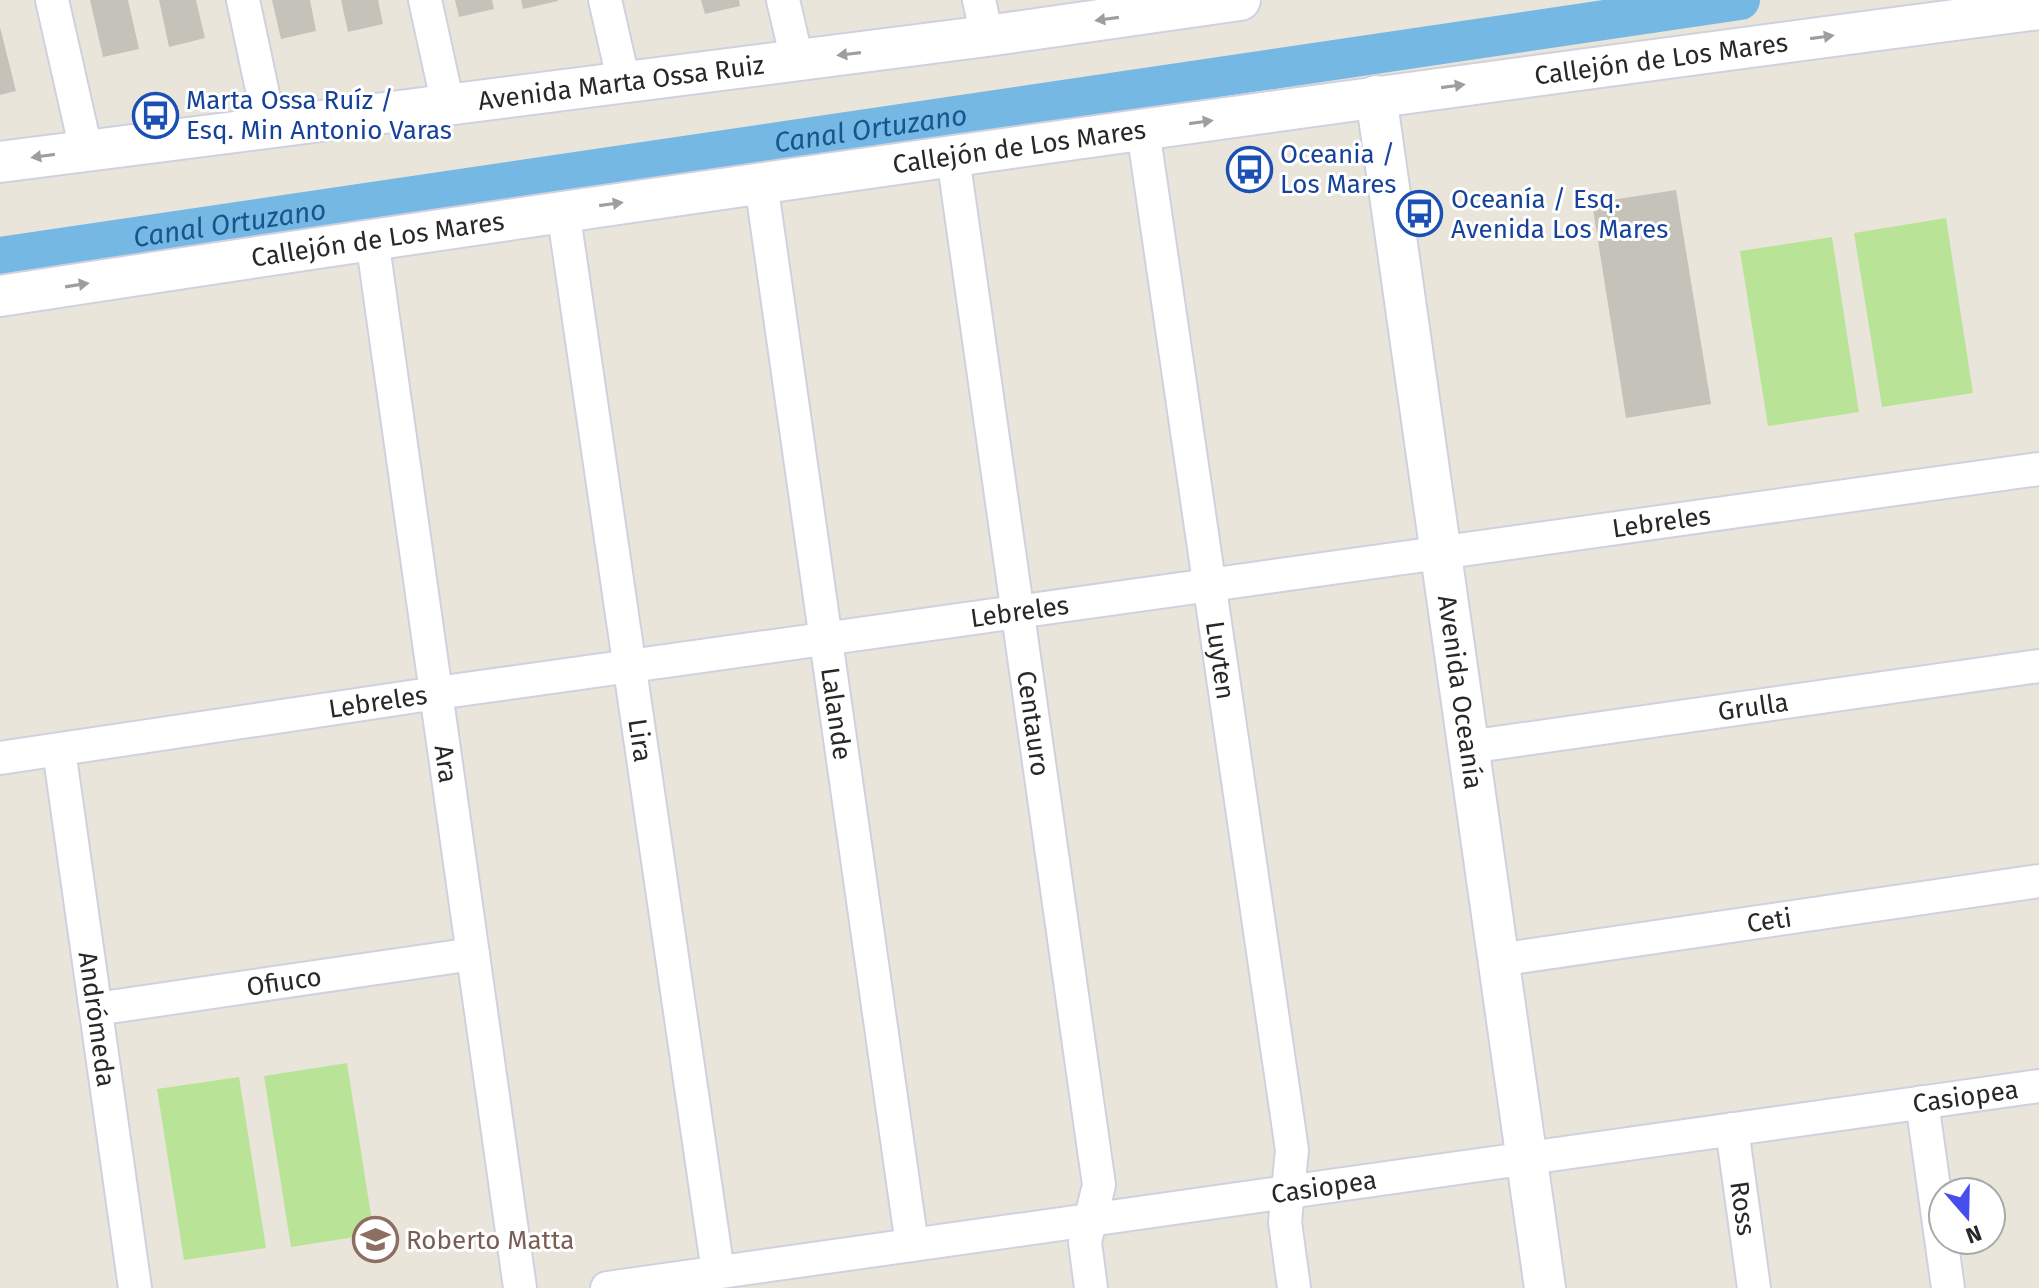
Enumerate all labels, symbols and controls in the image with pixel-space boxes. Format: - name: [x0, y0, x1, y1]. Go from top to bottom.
- one-way arrow: [1094, 13, 1119, 26]
- street label: Callejón de Los Mares: [1533, 27, 1790, 92]
- one-way arrow: [1810, 31, 1835, 44]
- one-way arrow: [836, 48, 861, 61]
- street label: Avenida Marta Ossa Ruiz: [476, 50, 766, 117]
- one-way arrow: [1441, 79, 1466, 92]
- place label: Marta Ossa Ruíz / Esq. Min Antonio Varas: [186, 85, 452, 146]
- bus stop icon: Marta Ossa Ruíz / Esq. Min Antonio Varas: [131, 91, 179, 139]
- water label: Canal Ortuzano: [772, 98, 969, 159]
- street label: Callejón de Los Mares: [891, 114, 1148, 180]
- one-way arrow: [1189, 115, 1214, 128]
- place label: Oceania / Los Mares: [1280, 139, 1396, 200]
- bus stop icon: Oceania / Los Mares: [1225, 145, 1273, 193]
- one-way arrow: [30, 150, 55, 163]
- place label: Oceanía / Esq. Avenida Los Mares: [1451, 184, 1668, 245]
- bus stop icon: Oceanía / Esq. Avenida Los Mares: [1396, 190, 1444, 238]
- water label: Canal Ortuzano: [131, 193, 328, 254]
- one-way arrow: [599, 197, 624, 210]
- street label: Callejón de Los Mares: [249, 206, 506, 274]
- one-way arrow: [65, 278, 90, 290]
- street label: Lebreles: [1610, 500, 1713, 545]
- street label: Lebreles: [968, 590, 1071, 634]
- street label: Avenida Oceanía: [1431, 593, 1489, 791]
- street label: Luyten: [1199, 619, 1241, 702]
- street label: Lalande: [814, 665, 858, 762]
- street label: Centauro: [1010, 669, 1056, 778]
- street label: Lebreles: [327, 680, 429, 725]
- street label: Grulla: [1716, 687, 1790, 727]
- street label: Lira: [621, 717, 658, 764]
- street label: Ara: [428, 743, 464, 785]
- street label: Ceti: [1745, 902, 1794, 939]
- street label: Andrómeda: [72, 950, 121, 1089]
- street label: Ofiuco: [245, 961, 324, 1003]
- street label: Casiopea: [1911, 1074, 2020, 1120]
- street label: Casiopea: [1269, 1165, 1379, 1210]
- north arrow: [1927, 1176, 2007, 1256]
- street label: Ross: [1723, 1179, 1762, 1237]
- school or university icon: Roberto Matta: [351, 1216, 399, 1264]
- text: N: [1962, 1219, 1985, 1250]
- place label: Roberto Matta: [406, 1225, 574, 1256]

